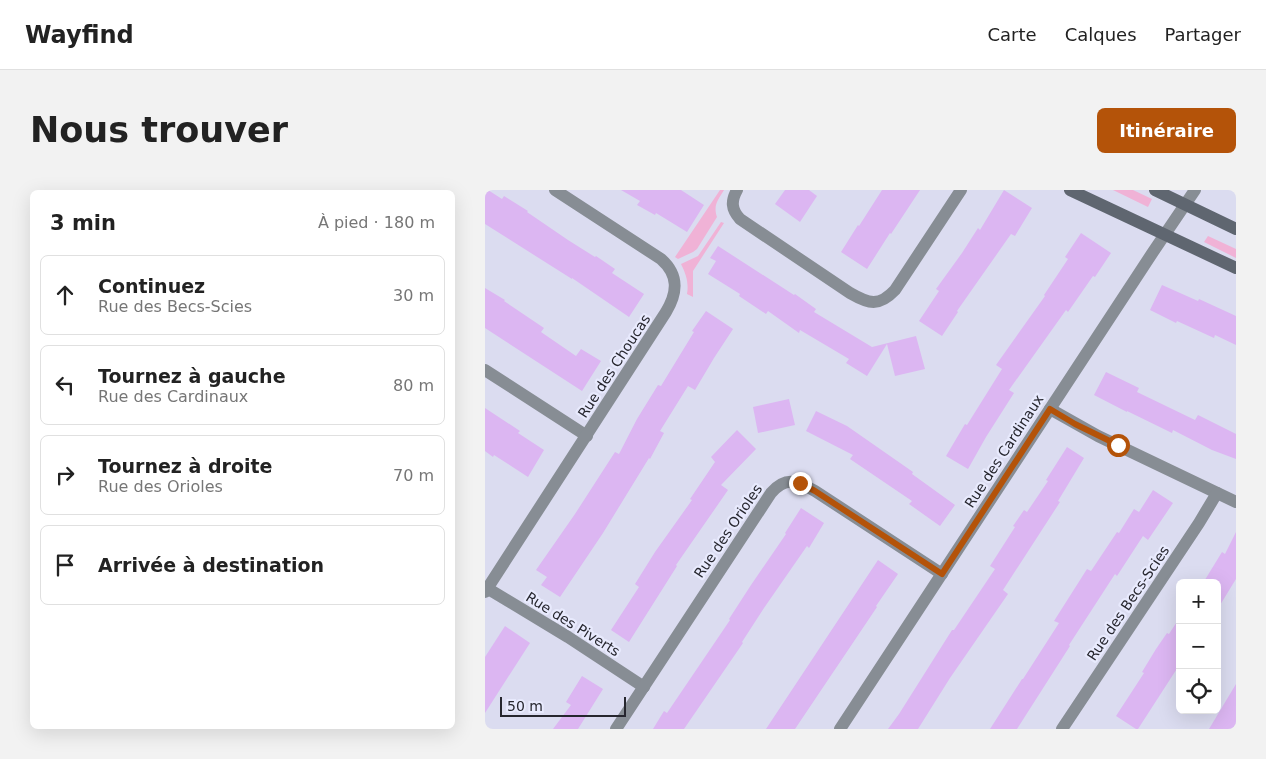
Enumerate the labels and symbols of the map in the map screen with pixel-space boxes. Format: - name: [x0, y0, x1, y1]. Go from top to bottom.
- street label: Rue des Choucas: [575, 311, 653, 421]
- street label: Rue des Cardinaux: [961, 391, 1047, 511]
- route start: [1107, 434, 1130, 457]
- route end: [789, 472, 812, 495]
- street label: Rue des Orioles: [691, 481, 765, 581]
- street label: Rue des Becs-Scies: [1084, 543, 1172, 663]
- street label: Rue des Piverts: [523, 589, 623, 659]
- scale bar: [500, 694, 626, 717]

